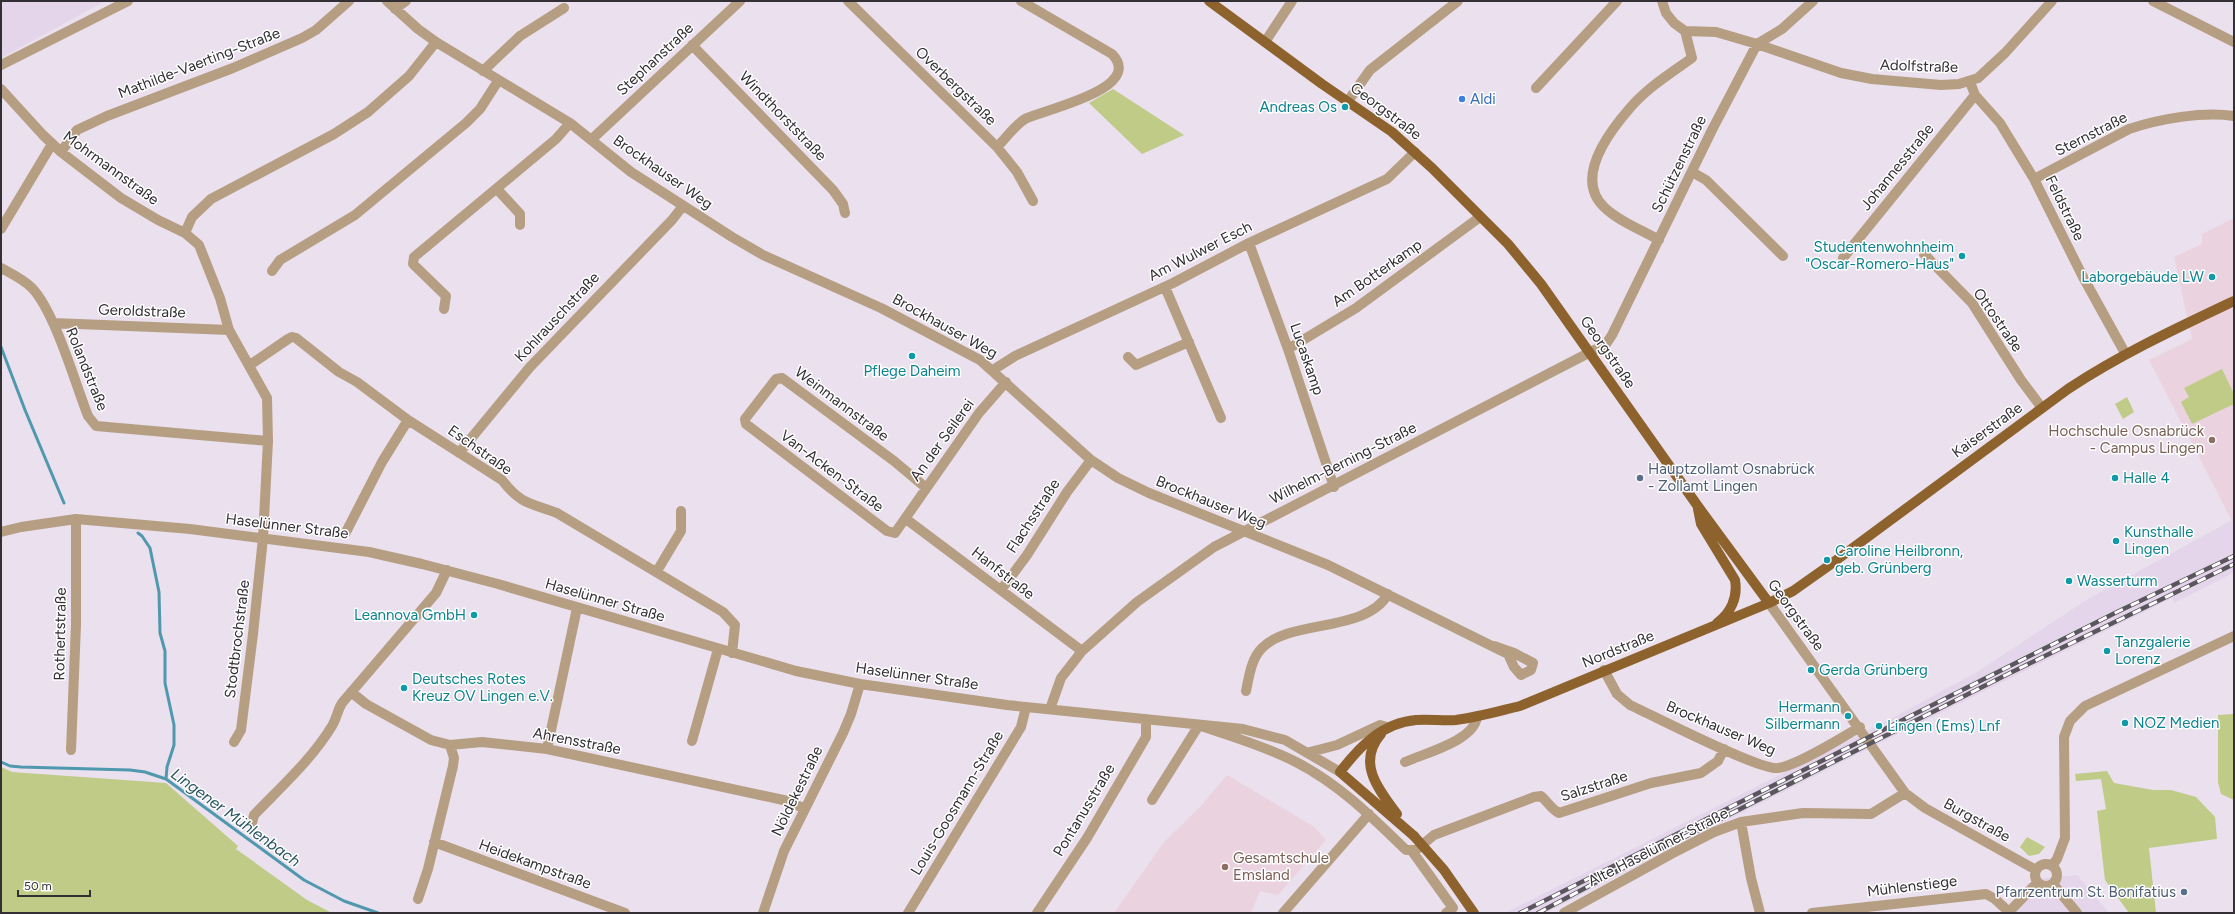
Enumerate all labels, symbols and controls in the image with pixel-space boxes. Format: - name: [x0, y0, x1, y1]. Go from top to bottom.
- street label: Stephanstraße: [613, 19, 697, 99]
- street label: Mathilde-Vaerting-Straße: [116, 24, 282, 102]
- street label: Overbergstraße: [912, 43, 1000, 129]
- street label: Adolfstraße: [1879, 56, 1959, 76]
- street label: Windthorststraße: [736, 67, 830, 165]
- street label: Georgstraße: [1347, 78, 1425, 144]
- place label: Aldi: [1470, 90, 1496, 108]
- marker: Aldi: [1457, 94, 1467, 104]
- place label: Andreas Os: [1259, 98, 1337, 116]
- marker: Andreas Os: [1340, 102, 1350, 112]
- street label: Sternstraße: [2052, 108, 2130, 160]
- street label: Schützenstraße: [1648, 113, 1710, 215]
- street label: Johannesstraße: [1857, 120, 1937, 214]
- street label: Mohrmannstraße: [60, 127, 162, 209]
- street label: Brockhauser Weg: [610, 131, 716, 213]
- street label: Feldstraße: [2041, 172, 2089, 244]
- street label: Am Wulwer Esch: [1145, 217, 1255, 285]
- street label: Am Botterkamp: [1329, 235, 1425, 311]
- place label: Studentenwohnheim "Oscar-Romero-Haus": [1805, 238, 1954, 273]
- marker: Studentenwohnheim "Oscar-Romero-Haus": [1957, 251, 1967, 261]
- street label: Kohlrauschstraße: [511, 268, 603, 366]
- place label: Laborgebäude LW: [2081, 268, 2205, 286]
- marker: Laborgebäude LW: [2207, 272, 2217, 282]
- street label: Ottostraße: [1969, 285, 2027, 355]
- street label: Brockhauser Weg: [889, 290, 1001, 362]
- street label: Geroldstraße: [98, 300, 186, 322]
- street label: Georgstraße: [1576, 312, 1640, 392]
- street label: Lucaskamp: [1286, 320, 1328, 398]
- street label: Rolandstraße: [62, 325, 112, 413]
- marker: Pflege Daheim: [907, 351, 917, 361]
- place label: Pflege Daheim: [863, 362, 961, 380]
- street label: Weinmannstraße: [791, 363, 893, 445]
- street label: An der Seilerei: [906, 395, 978, 485]
- street label: Kaiserstraße: [1948, 398, 2026, 462]
- street label: Wilhelm-Berning-Straße: [1267, 418, 1419, 508]
- street label: Eschstraße: [444, 421, 516, 479]
- place label: Hochschule Osnabrück - Campus Lingen: [2048, 422, 2205, 457]
- street label: Van-Acken-Straße: [777, 426, 887, 516]
- marker: Hochschule Osnabrück - Campus Lingen: [2207, 435, 2217, 445]
- place label: Hauptzollamt Osnabrück - Zollamt Lingen: [1648, 460, 1815, 495]
- place label: Halle 4: [2123, 469, 2170, 487]
- street label: Brockhauser Weg: [1153, 472, 1269, 532]
- marker: Hauptzollamt Osnabrück - Zollamt Lingen: [1635, 473, 1645, 483]
- marker: Halle 4: [2110, 473, 2120, 483]
- street label: Flachsstraße: [1002, 476, 1064, 556]
- street label: Haselünner Straße: [224, 510, 350, 542]
- place label: Kunsthalle Lingen: [2124, 523, 2193, 558]
- marker: Kunsthalle Lingen: [2111, 536, 2121, 546]
- place label: Caroline Heilbronn, geb. Grünberg: [1835, 542, 1963, 577]
- street label: Hanfstraße: [968, 543, 1038, 603]
- marker: Caroline Heilbronn, geb. Grünberg: [1822, 555, 1832, 565]
- place label: Wasserturm: [2077, 572, 2158, 590]
- street label: Haselünner Straße: [543, 574, 667, 626]
- street label: Georgstraße: [1764, 576, 1828, 654]
- marker: Wasserturm: [2064, 576, 2074, 586]
- street label: Stodtbrochstraße: [221, 579, 253, 699]
- street label: Rothertstraße: [50, 587, 70, 681]
- place label: Leannova GmbH: [354, 606, 466, 624]
- marker: Leannova GmbH: [469, 610, 479, 620]
- street label: Nordstraße: [1579, 626, 1657, 672]
- place label: Tanzgalerie Lorenz: [2115, 633, 2190, 668]
- marker: Tanzgalerie Lorenz: [2102, 646, 2112, 656]
- street label: Haselünner Straße: [854, 658, 980, 694]
- place label: Gerda Grünberg: [1819, 661, 1928, 679]
- marker: Gerda Grünberg: [1806, 665, 1816, 675]
- place label: Deutsches Rotes Kreuz OV Lingen e.V.: [412, 670, 553, 705]
- marker: Deutsches Rotes Kreuz OV Lingen e.V.: [399, 683, 409, 693]
- street label: Brockhauser Weg: [1663, 697, 1779, 759]
- place label: Hermann Silbermann: [1765, 698, 1840, 733]
- marker: Hermann Silbermann: [1843, 711, 1853, 721]
- place label: NOZ Medien: [2133, 714, 2219, 732]
- place label: Lingen (Ems) Lnf: [1887, 717, 2001, 735]
- marker: NOZ Medien: [2120, 718, 2130, 728]
- marker: Lingen (Ems) Lnf: [1874, 721, 1884, 731]
- street label: Ahrensstraße: [532, 724, 622, 758]
- street label: Louis-Goosmann-Straße: [907, 728, 1007, 878]
- street label: Nöldekestraße: [767, 743, 827, 839]
- street label: Pontanusstraße: [1049, 761, 1119, 859]
- water label: Lingener Mühlenbach: [167, 764, 304, 871]
- street label: Salzstraße: [1558, 767, 1630, 805]
- street label: Burgstraße: [1941, 794, 2013, 846]
- street label: Alte Haselünner Straße: [1585, 804, 1731, 890]
- street label: Heidekampstraße: [476, 835, 594, 893]
- place label: Gesamtschule Emsland: [1233, 849, 1329, 884]
- marker: Gesamtschule Emsland: [1220, 862, 1230, 872]
- scale bar: [18, 872, 90, 898]
- street label: Mühlenstiege: [1866, 872, 1958, 900]
- text: 50 m: [24, 879, 52, 893]
- place label: Pfarrzentrum St. Bonifatius: [1995, 883, 2176, 901]
- marker: Pfarrzentrum St. Bonifatius: [2179, 887, 2189, 897]

